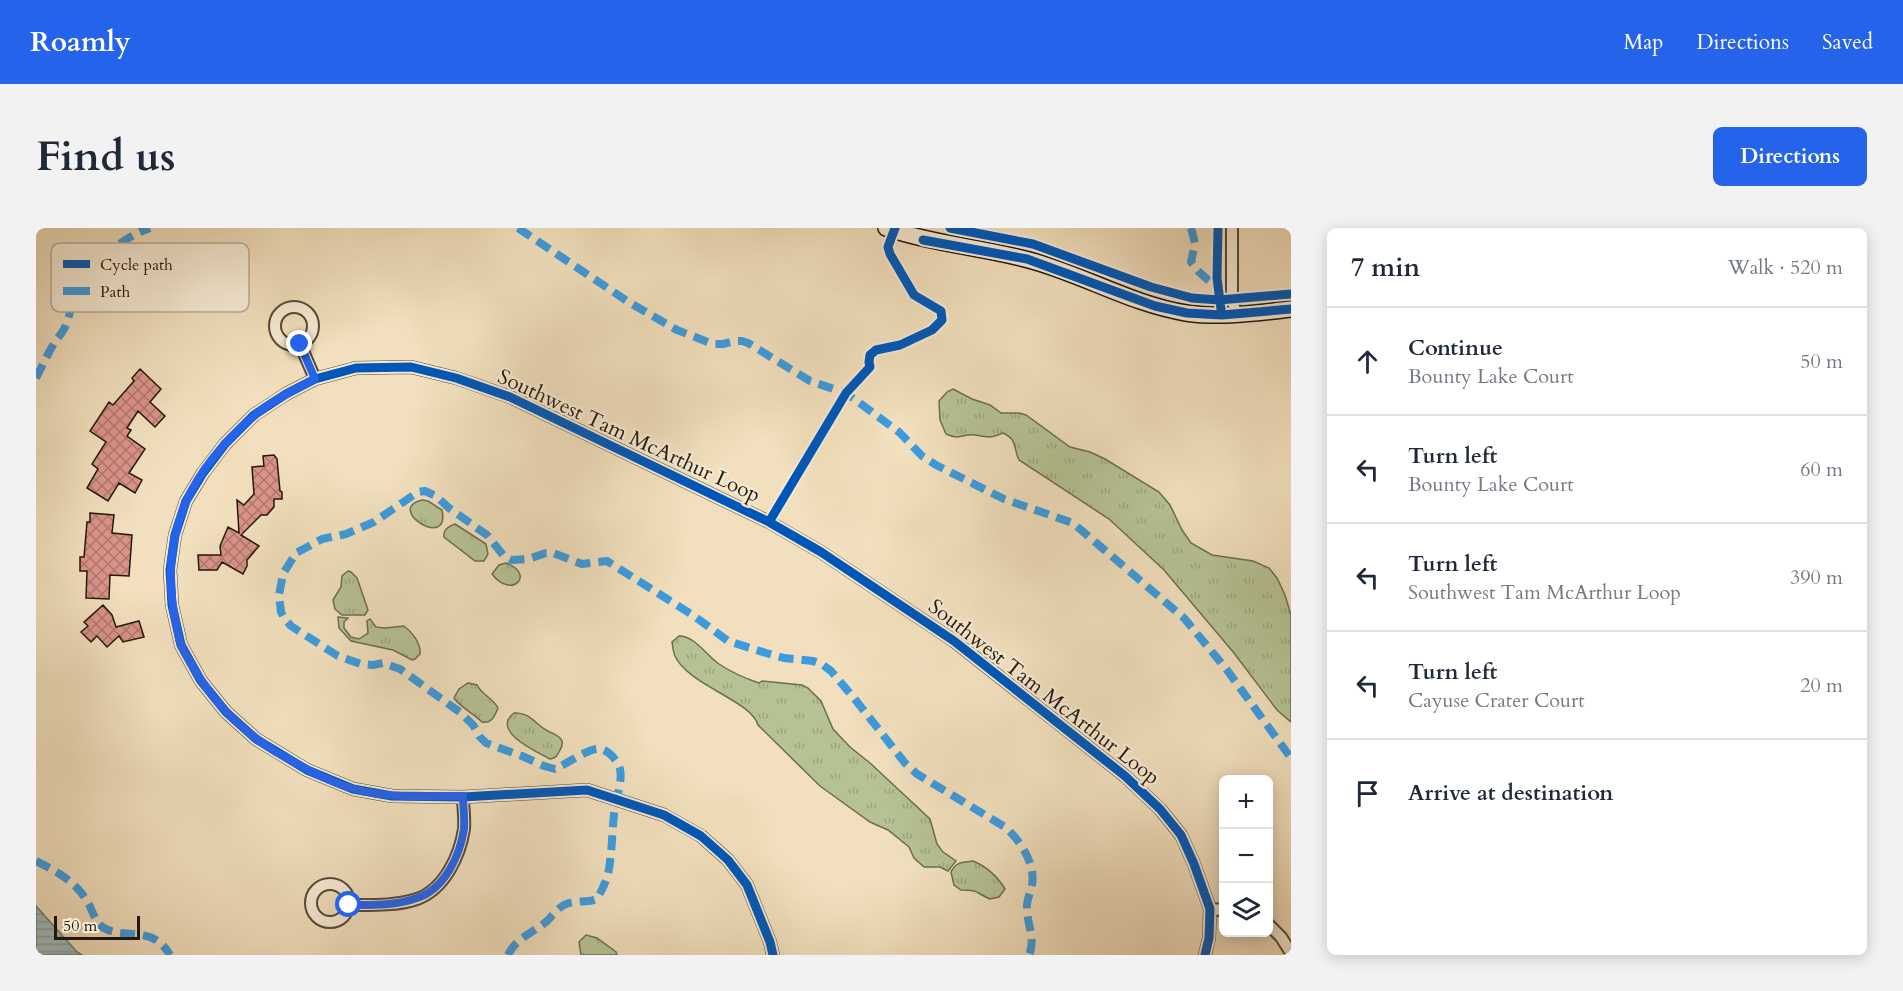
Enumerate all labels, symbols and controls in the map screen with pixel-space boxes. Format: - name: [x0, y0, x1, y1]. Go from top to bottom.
- text: Roamly: [30, 23, 131, 61]
- text: Map: [1623, 28, 1663, 57]
- text: Directions: [1696, 28, 1789, 57]
- text: Saved: [1822, 28, 1873, 57]
- button: Directions: [1713, 127, 1867, 186]
- text: Find us: [36, 128, 176, 185]
- legend: [51, 243, 249, 312]
- text: 7 min: [1351, 250, 1420, 285]
- text: Cycle path: [100, 254, 173, 276]
- text: Walk · 520 m: [1728, 254, 1843, 281]
- text: Path: [100, 281, 130, 303]
- route end: [286, 330, 312, 356]
- text: Continue: [1408, 333, 1503, 363]
- icon: ahead: [1351, 345, 1384, 378]
- text: 50 m: [1800, 348, 1843, 375]
- street label: Southwest Tam McArthur Loop: [493, 362, 765, 510]
- text: Bounty Lake Court: [1408, 363, 1574, 390]
- text: Turn left: [1408, 441, 1497, 471]
- icon: left: [1351, 453, 1384, 486]
- text: 60 m: [1800, 456, 1843, 483]
- text: Bounty Lake Court: [1408, 471, 1574, 498]
- text: Turn left: [1408, 549, 1497, 579]
- icon: left: [1351, 561, 1384, 594]
- text: 390 m: [1790, 564, 1843, 591]
- text: Southwest Tam McArthur Loop: [1408, 579, 1681, 606]
- street label: Southwest Tam McArthur Loop: [922, 592, 1166, 792]
- text: Turn left: [1408, 657, 1497, 687]
- icon: left: [1351, 669, 1384, 702]
- text: 20 m: [1800, 672, 1843, 699]
- text: Cayuse Crater Court: [1408, 687, 1585, 714]
- map controls: [1219, 775, 1273, 937]
- button: +: [1219, 775, 1273, 829]
- icon: arrive: [1351, 777, 1384, 810]
- text: Arrive at destination: [1408, 778, 1613, 808]
- button: −: [1219, 829, 1273, 883]
- button: layers: [1219, 883, 1273, 937]
- route start: [335, 891, 361, 917]
- scale bar: [54, 913, 140, 940]
- text: 50 m: [63, 915, 97, 937]

